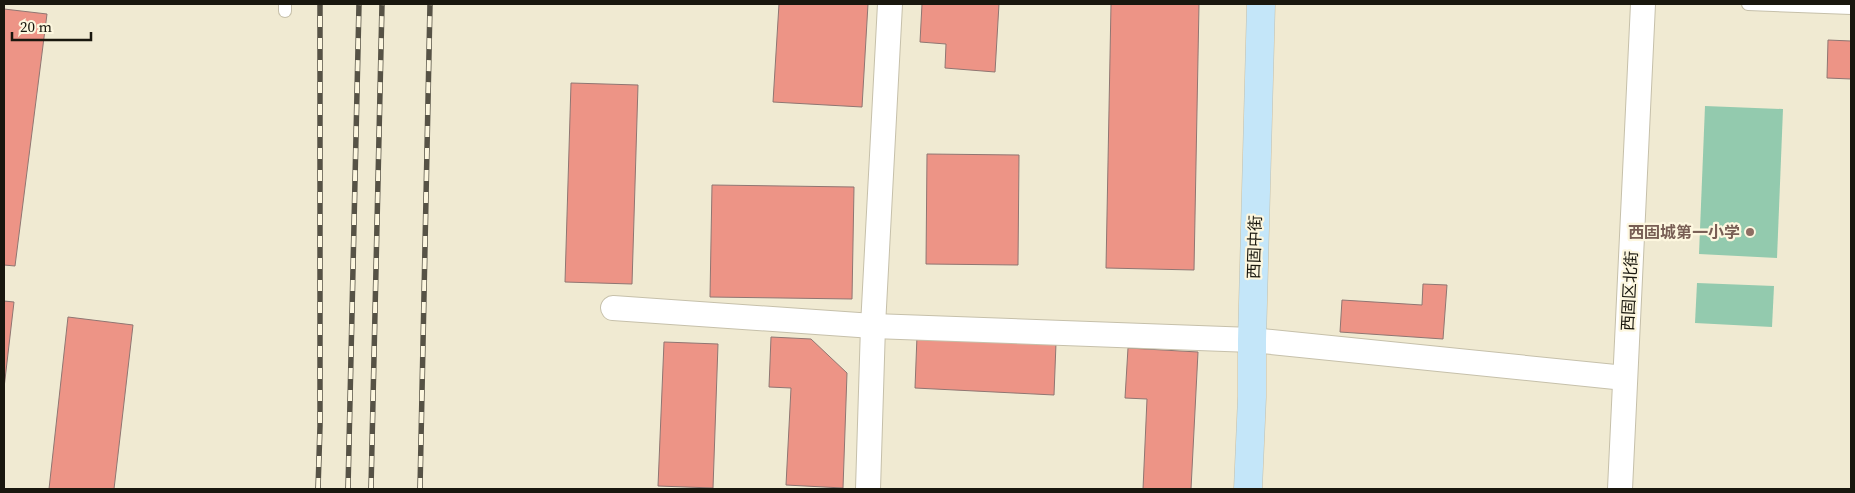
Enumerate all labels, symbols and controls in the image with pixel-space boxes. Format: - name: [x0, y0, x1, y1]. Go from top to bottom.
- scale bar: [12, 10, 91, 42]
- text: 20 m: [20, 16, 52, 37]
- street label: 西固中街: [1242, 215, 1266, 279]
- place label: 西固城第一小学: [1628, 221, 1740, 243]
- marker: 西固城第一小学: [1744, 226, 1756, 238]
- street label: 西固区北街: [1616, 250, 1642, 332]

